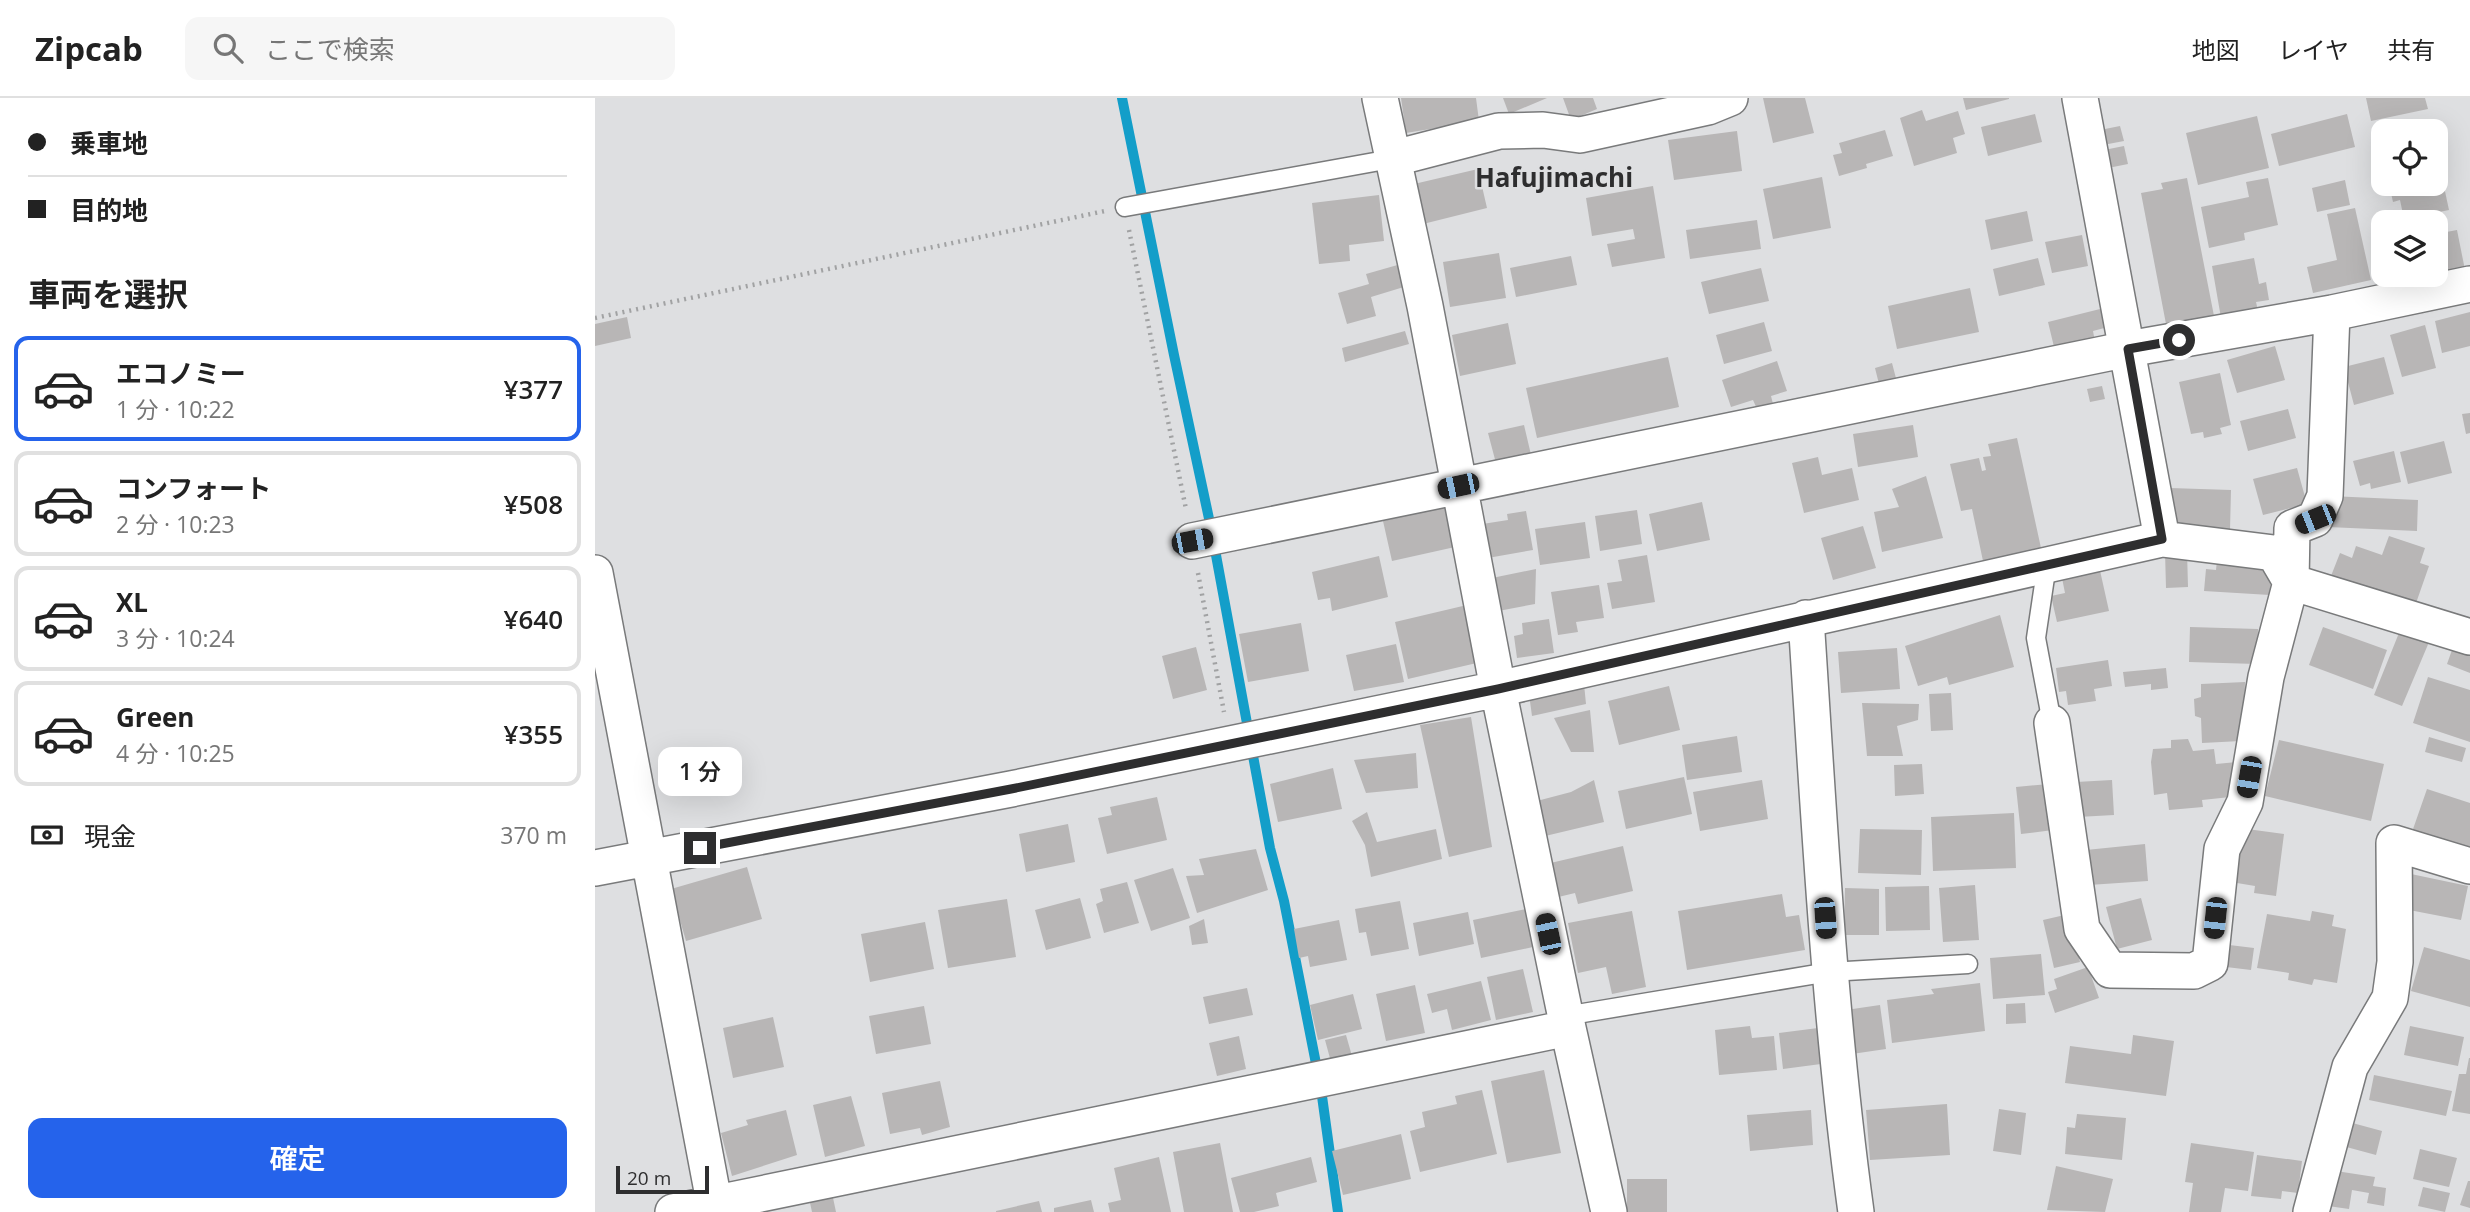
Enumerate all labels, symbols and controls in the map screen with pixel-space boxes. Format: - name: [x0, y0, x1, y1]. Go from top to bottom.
- search box: [185, 17, 675, 80]
- text: Zipcab: [35, 26, 143, 71]
- icon: search: [209, 29, 247, 67]
- text: ここで検索: [265, 31, 395, 67]
- text: 地図: [2192, 33, 2240, 66]
- text: レイヤ: [2278, 33, 2349, 66]
- text: 共有: [2387, 33, 2435, 66]
- map controls: [2371, 119, 2448, 287]
- button: locate: [2371, 119, 2448, 196]
- text: 乗車地: [70, 125, 148, 161]
- district label: Hafujimachi: [1475, 159, 1633, 195]
- text: 目的地: [70, 192, 148, 228]
- button: layers: [2371, 210, 2448, 287]
- text: 車両を選択: [28, 272, 188, 315]
- route start: [2163, 324, 2195, 356]
- text: エコノミー: [116, 355, 246, 391]
- icon: car: [32, 357, 95, 420]
- text: ¥377: [504, 371, 563, 407]
- text: 1 分 · 10:22: [116, 393, 235, 425]
- text: コンフォート: [116, 470, 271, 506]
- car: [1436, 471, 1481, 501]
- icon: car: [32, 472, 95, 535]
- text: ¥508: [504, 486, 563, 522]
- car: [2292, 501, 2339, 537]
- text: 2 分 · 10:23: [116, 508, 235, 540]
- car: [1170, 527, 1215, 555]
- text: XL: [116, 584, 148, 620]
- icon: car: [32, 587, 95, 650]
- text: ¥640: [504, 601, 563, 637]
- text: 3 分 · 10:24: [116, 622, 235, 654]
- text: Green: [116, 699, 194, 735]
- icon: car: [32, 702, 95, 765]
- text: ¥355: [504, 716, 563, 752]
- text: 4 分 · 10:25: [116, 737, 235, 769]
- callout: 1 分: [658, 746, 742, 796]
- car: [2236, 754, 2263, 800]
- text: 1 分: [679, 755, 721, 787]
- icon: cash: [28, 816, 66, 854]
- text: 現金: [84, 818, 136, 854]
- text: 370 m: [500, 819, 567, 851]
- route end: [684, 832, 716, 864]
- car: [1814, 896, 1837, 940]
- car: [2203, 896, 2228, 940]
- car: [1534, 911, 1563, 957]
- button: 確定: [28, 1118, 567, 1198]
- scale bar: [616, 1163, 709, 1195]
- text: 20 m: [627, 1165, 671, 1191]

